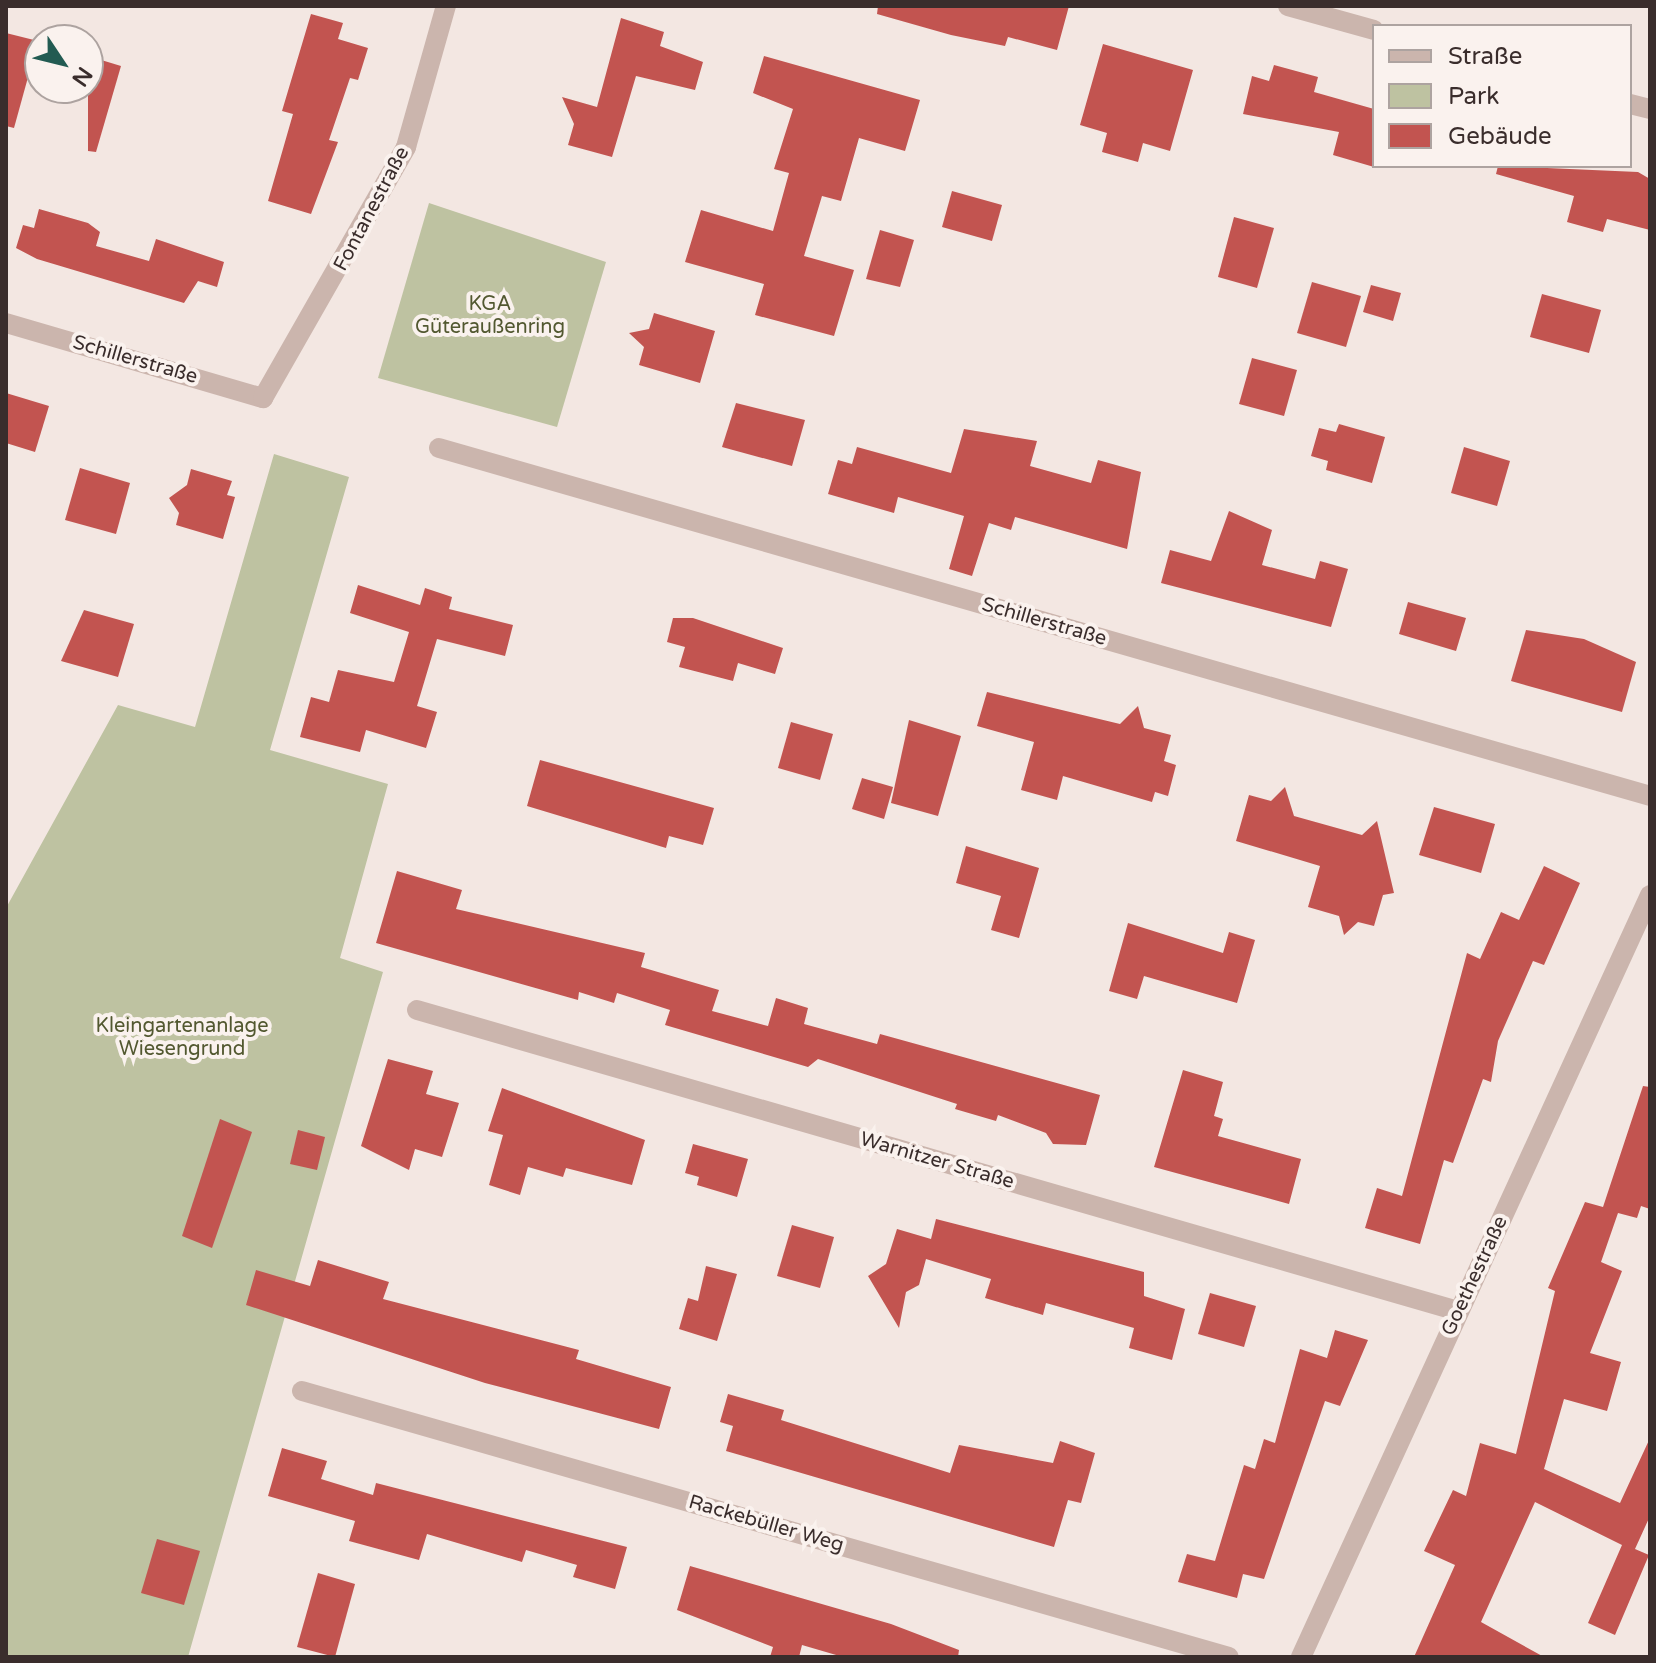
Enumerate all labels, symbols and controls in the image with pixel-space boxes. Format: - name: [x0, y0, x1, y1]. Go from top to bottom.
- north arrow: [24, 24, 104, 104]
- legend: [1372, 24, 1632, 168]
- text: Straße: [1448, 42, 1522, 71]
- text: N: [66, 62, 98, 91]
- text: Park: [1448, 82, 1499, 111]
- text: Gebäude: [1448, 122, 1552, 151]
- street label: Fontanestraße: [329, 143, 415, 275]
- park label: KGA Güteraußenring: [415, 293, 565, 340]
- street label: Schillerstraße: [70, 331, 200, 389]
- street label: Schillerstraße: [979, 593, 1109, 651]
- park label: Kleingartenanlage Wiesengrund: [96, 1015, 268, 1062]
- street label: Warnitzer Straße: [857, 1128, 1017, 1194]
- street label: Goethestraße: [1437, 1212, 1513, 1340]
- street label: Rackebüller Weg: [686, 1490, 846, 1558]

